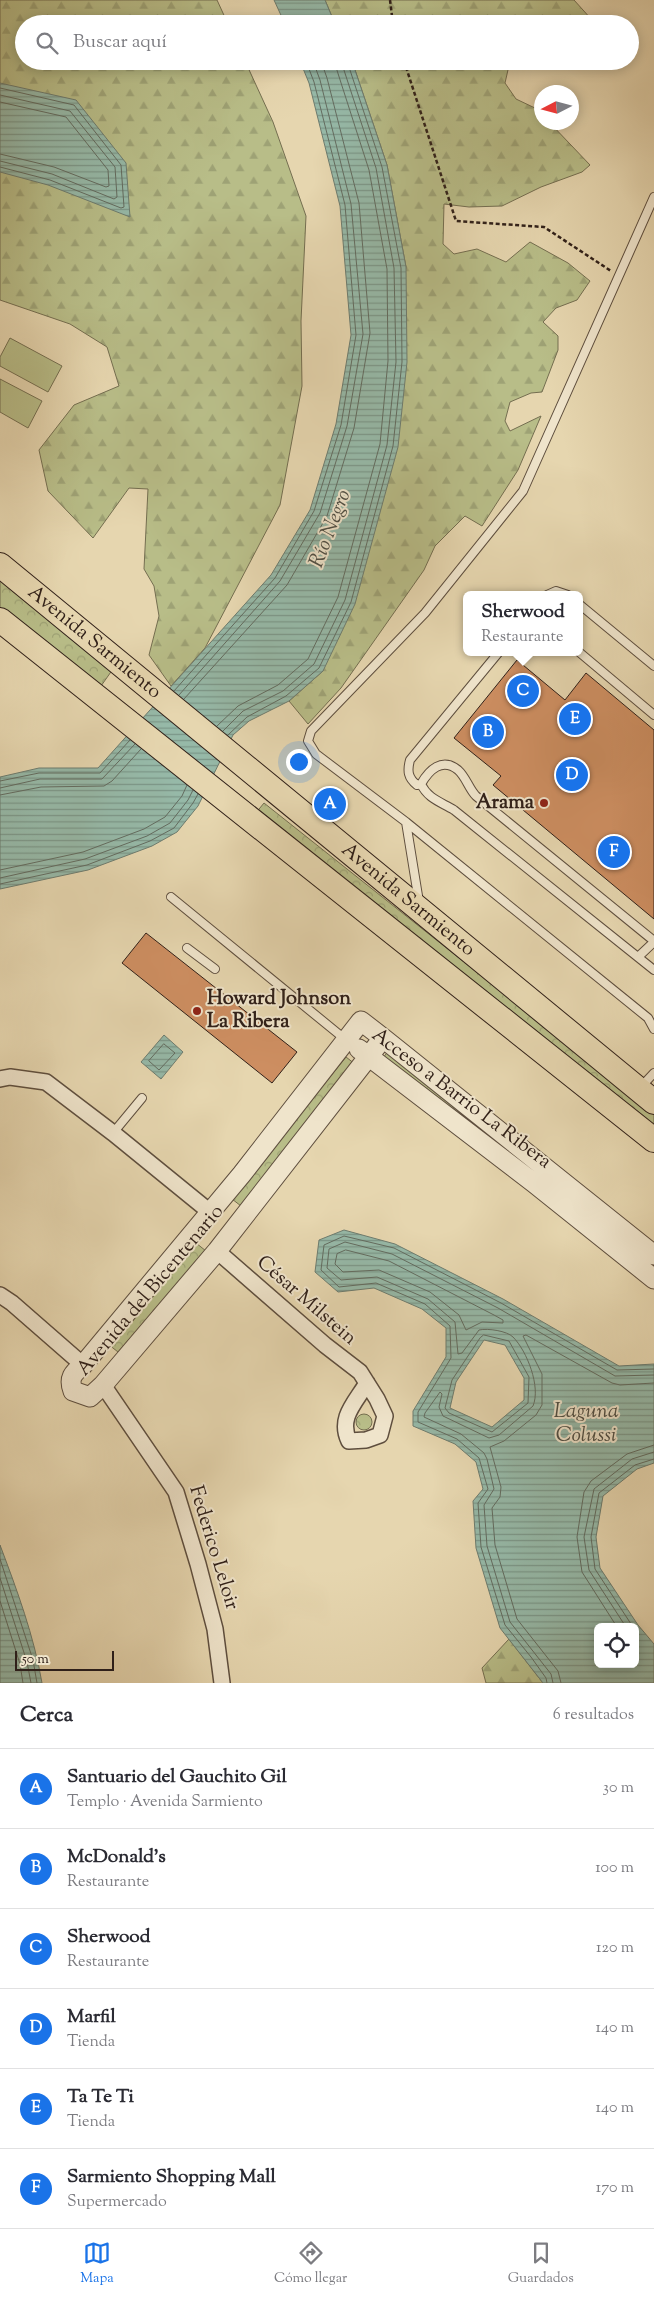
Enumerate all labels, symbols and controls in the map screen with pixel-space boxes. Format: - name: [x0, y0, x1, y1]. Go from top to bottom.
- search box: [15, 15, 639, 70]
- icon: search: [33, 29, 61, 57]
- text: Buscar aquí: [73, 29, 167, 56]
- north arrow: [534, 85, 579, 130]
- water label: Río Negro: [302, 486, 360, 572]
- street label: Avenida Sarmiento: [21, 579, 168, 706]
- popup: [463, 591, 583, 656]
- text: Sherwood: [481, 599, 565, 626]
- text: Restaurante: [481, 626, 563, 649]
- pin: C: [507, 672, 539, 710]
- pin: E: [559, 700, 591, 738]
- pin: B: [472, 713, 504, 751]
- your location: [286, 749, 312, 775]
- pin: D: [556, 756, 588, 794]
- pin: A: [314, 785, 346, 823]
- place label: Arama: [476, 789, 535, 818]
- marker: Arama: [538, 797, 550, 809]
- pin: F: [598, 833, 630, 871]
- street label: Avenida Sarmiento: [335, 836, 481, 964]
- place label: Howard Johnson La Ribera: [207, 985, 351, 1037]
- marker: Howard Johnson La Ribera: [191, 1005, 203, 1017]
- street label: Acceso a Barrio La Ribera: [365, 1022, 557, 1176]
- street label: Avenida del Bicentenario: [71, 1199, 231, 1383]
- street label: César Milstein: [249, 1249, 363, 1353]
- water label: Laguna Colussi: [553, 1397, 619, 1451]
- street label: Federico Leloir: [180, 1482, 246, 1614]
- map controls: [594, 1623, 639, 1668]
- button: locate: [594, 1623, 639, 1668]
- scale bar: [15, 1648, 114, 1671]
- text: 50 m: [22, 1650, 49, 1670]
- text: Cerca: [20, 1701, 73, 1731]
- text: 6 resultados: [553, 1704, 634, 1727]
- text: Santuario del Gauchito Gil: [67, 1764, 287, 1791]
- text: A: [30, 1777, 43, 1800]
- text: 30 m: [603, 1777, 634, 1800]
- text: Templo · Avenida Sarmiento: [67, 1791, 263, 1814]
- text: McDonald's: [67, 1844, 166, 1871]
- text: B: [31, 1857, 41, 1880]
- text: 100 m: [595, 1857, 634, 1880]
- text: Restaurante: [67, 1871, 149, 1894]
- text: Sherwood: [67, 1924, 150, 1951]
- text: C: [30, 1937, 42, 1960]
- text: 120 m: [596, 1937, 634, 1960]
- text: Restaurante: [67, 1951, 149, 1974]
- text: Marfil: [67, 2004, 116, 2031]
- text: D: [30, 2017, 42, 2040]
- text: 140 m: [596, 2017, 634, 2040]
- text: Tienda: [67, 2031, 115, 2054]
- text: Ta Te Ti: [67, 2084, 134, 2111]
- text: E: [31, 2097, 41, 2120]
- text: 140 m: [596, 2097, 634, 2120]
- text: Tienda: [67, 2111, 115, 2134]
- text: Sarmiento Shopping Mall: [67, 2164, 276, 2191]
- text: F: [32, 2177, 40, 2200]
- text: 170 m: [596, 2177, 634, 2200]
- text: Supermercado: [67, 2191, 167, 2214]
- tab: Mapa: [80, 2239, 114, 2289]
- tab: Cómo llegar: [274, 2239, 347, 2289]
- tab: Guardados: [508, 2239, 574, 2289]

